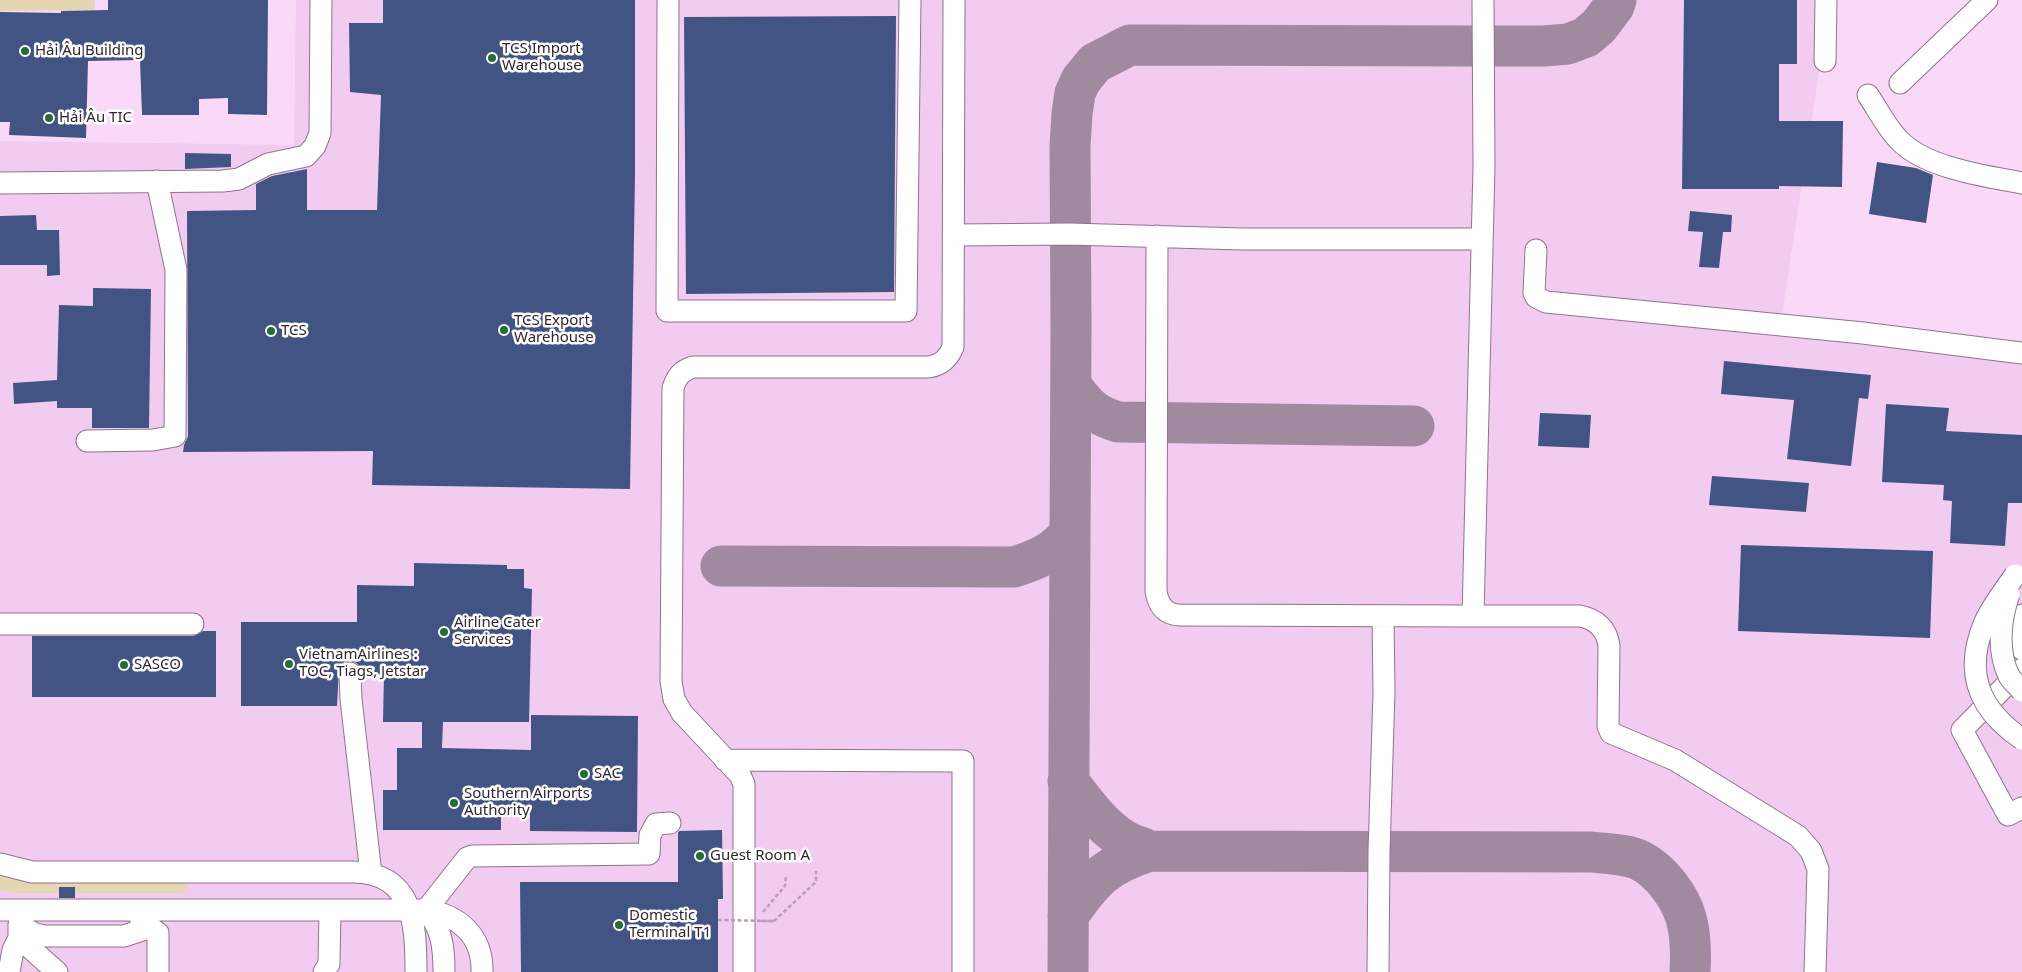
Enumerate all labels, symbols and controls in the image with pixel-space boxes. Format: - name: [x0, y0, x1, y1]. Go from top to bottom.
- place label: TCS Import Warehouse: [502, 40, 582, 75]
- place label: Hải Âu Building: [35, 42, 143, 60]
- marker: Hải Âu Building: [19, 45, 31, 57]
- marker: TCS Import Warehouse: [486, 52, 498, 64]
- place label: Hải Âu TIC: [59, 109, 132, 127]
- marker: Hải Âu TIC: [43, 112, 55, 124]
- place label: TCS Export Warehouse: [514, 312, 594, 347]
- place label: TCS: [281, 322, 307, 340]
- marker: TCS Export Warehouse: [498, 324, 510, 336]
- marker: TCS: [265, 325, 277, 337]
- place label: Airline Cater Services: [454, 614, 541, 649]
- marker: Airline Cater Services: [438, 626, 450, 638]
- place label: VietnamAirlines : TOC, Tiags, Jetstar: [299, 646, 426, 681]
- place label: SASCO: [134, 656, 181, 674]
- marker: VietnamAirlines : TOC, Tiags, Jetstar: [283, 658, 295, 670]
- marker: SASCO: [118, 659, 130, 671]
- place label: SAC: [594, 765, 621, 783]
- marker: SAC: [578, 768, 590, 780]
- place label: Southern Airports Authority: [464, 785, 590, 820]
- marker: Southern Airports Authority: [448, 797, 460, 809]
- place label: Guest Room A: [710, 847, 810, 865]
- marker: Guest Room A: [694, 850, 706, 862]
- place label: Domestic Terminal T1: [629, 907, 711, 942]
- marker: Domestic Terminal T1: [613, 919, 625, 931]

